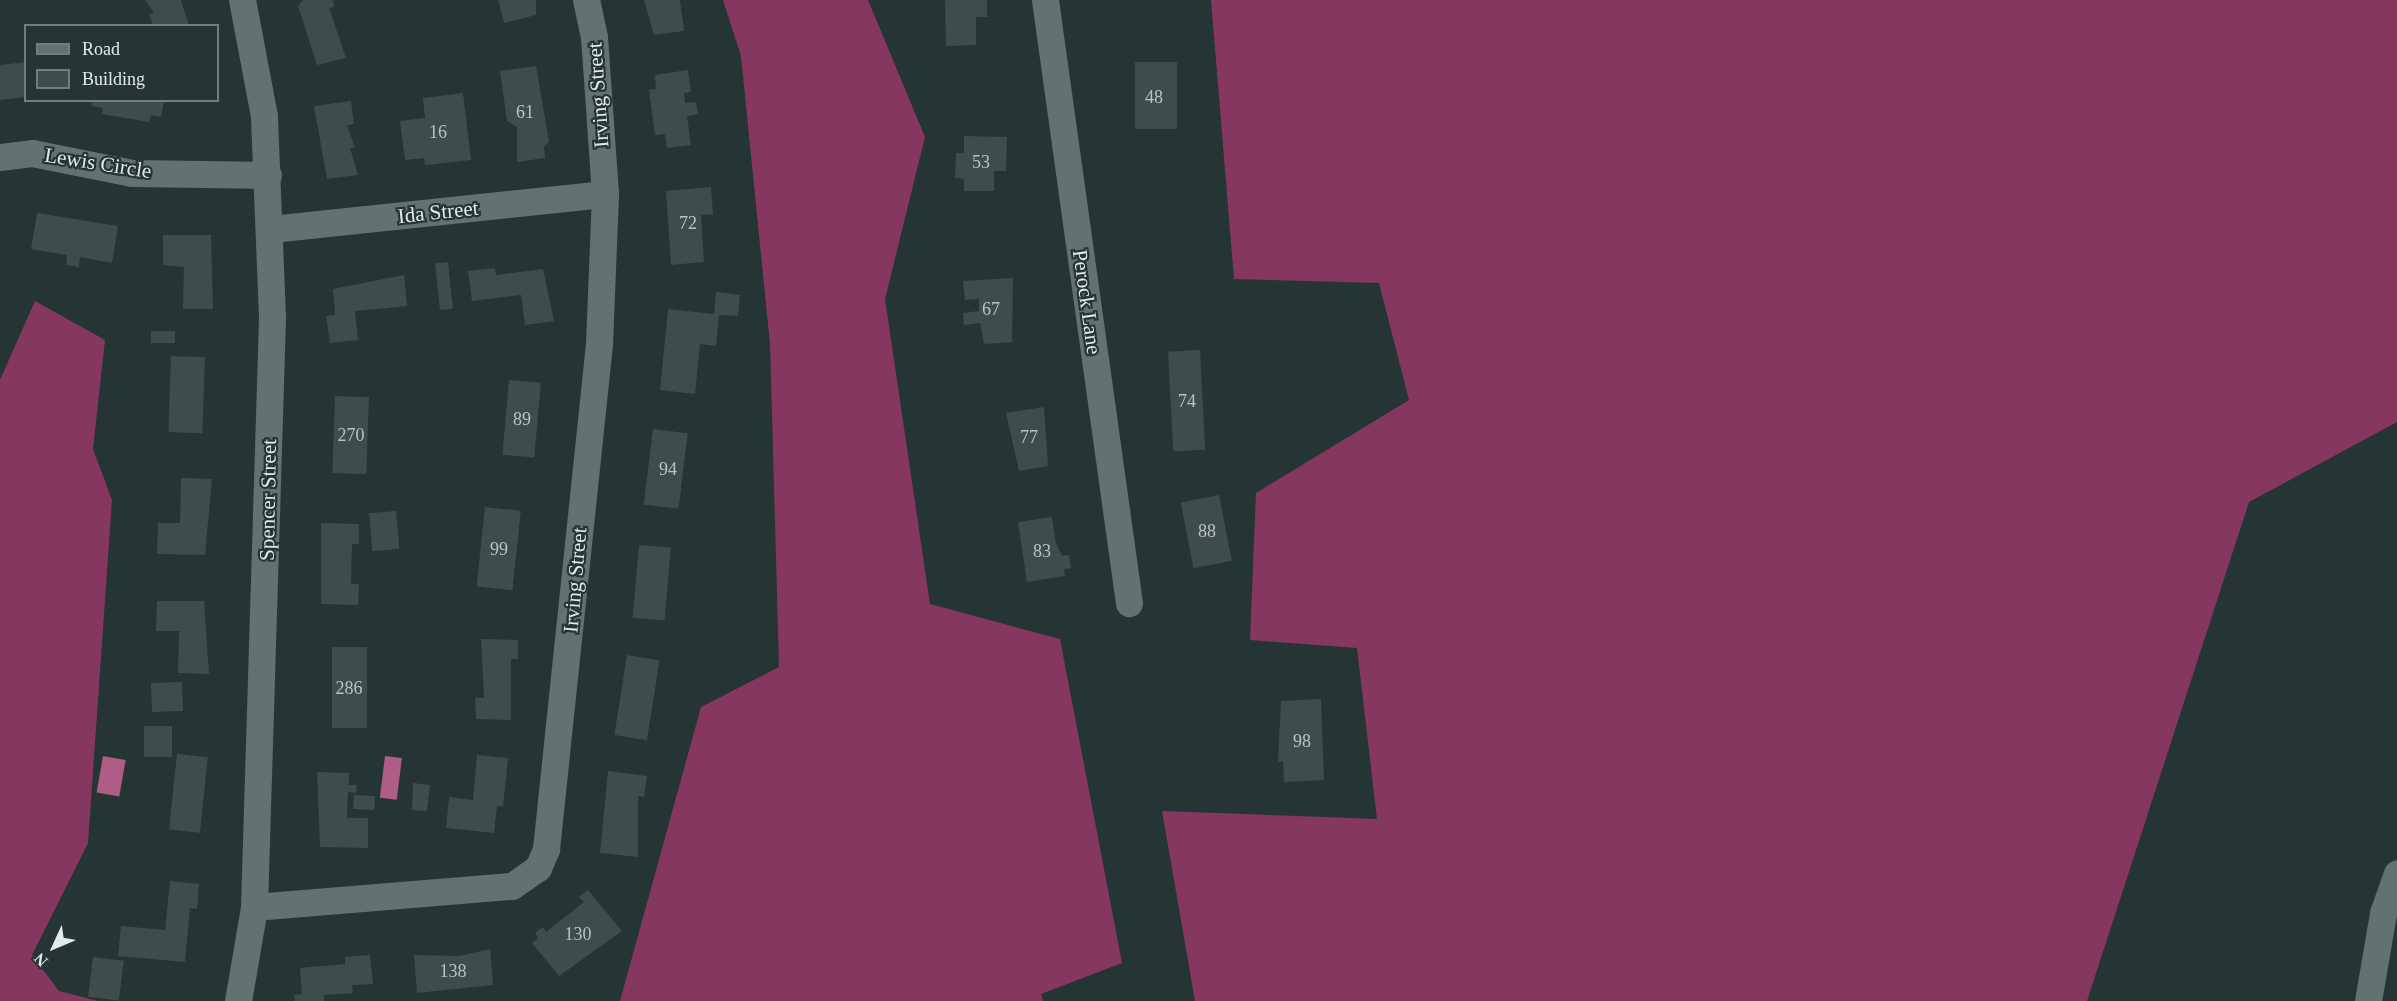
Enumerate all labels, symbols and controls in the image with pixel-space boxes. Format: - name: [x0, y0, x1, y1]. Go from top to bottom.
- legend: [24, 24, 219, 102]
- text: Road: [82, 39, 120, 59]
- street label: Irving Street: [582, 41, 614, 149]
- text: Building: [82, 69, 145, 89]
- house number: 48: [1145, 86, 1163, 108]
- house number: 61: [516, 101, 534, 123]
- house number: 16: [429, 121, 447, 143]
- street label: Lewis Circle: [43, 142, 153, 184]
- house number: 53: [972, 151, 990, 173]
- street label: Ida Street: [396, 195, 480, 229]
- house number: 72: [679, 212, 697, 234]
- street label: Perock Lane: [1067, 248, 1107, 356]
- house number: 67: [982, 298, 1000, 320]
- house number: 74: [1178, 390, 1196, 412]
- house number: 89: [513, 408, 531, 430]
- house number: 270: [338, 424, 364, 446]
- house number: 77: [1020, 426, 1038, 448]
- street label: Spencer Street: [254, 439, 282, 561]
- house number: 94: [659, 458, 677, 480]
- house number: 88: [1198, 520, 1216, 542]
- street label: Irving Street: [558, 526, 592, 634]
- house number: 99: [490, 538, 508, 560]
- house number: 83: [1033, 540, 1051, 562]
- house number: 286: [336, 677, 362, 699]
- house number: 98: [1293, 730, 1311, 752]
- north arrow: [24, 917, 84, 977]
- house number: 130: [564, 923, 592, 945]
- text: N: [31, 950, 51, 970]
- house number: 138: [440, 960, 466, 982]

